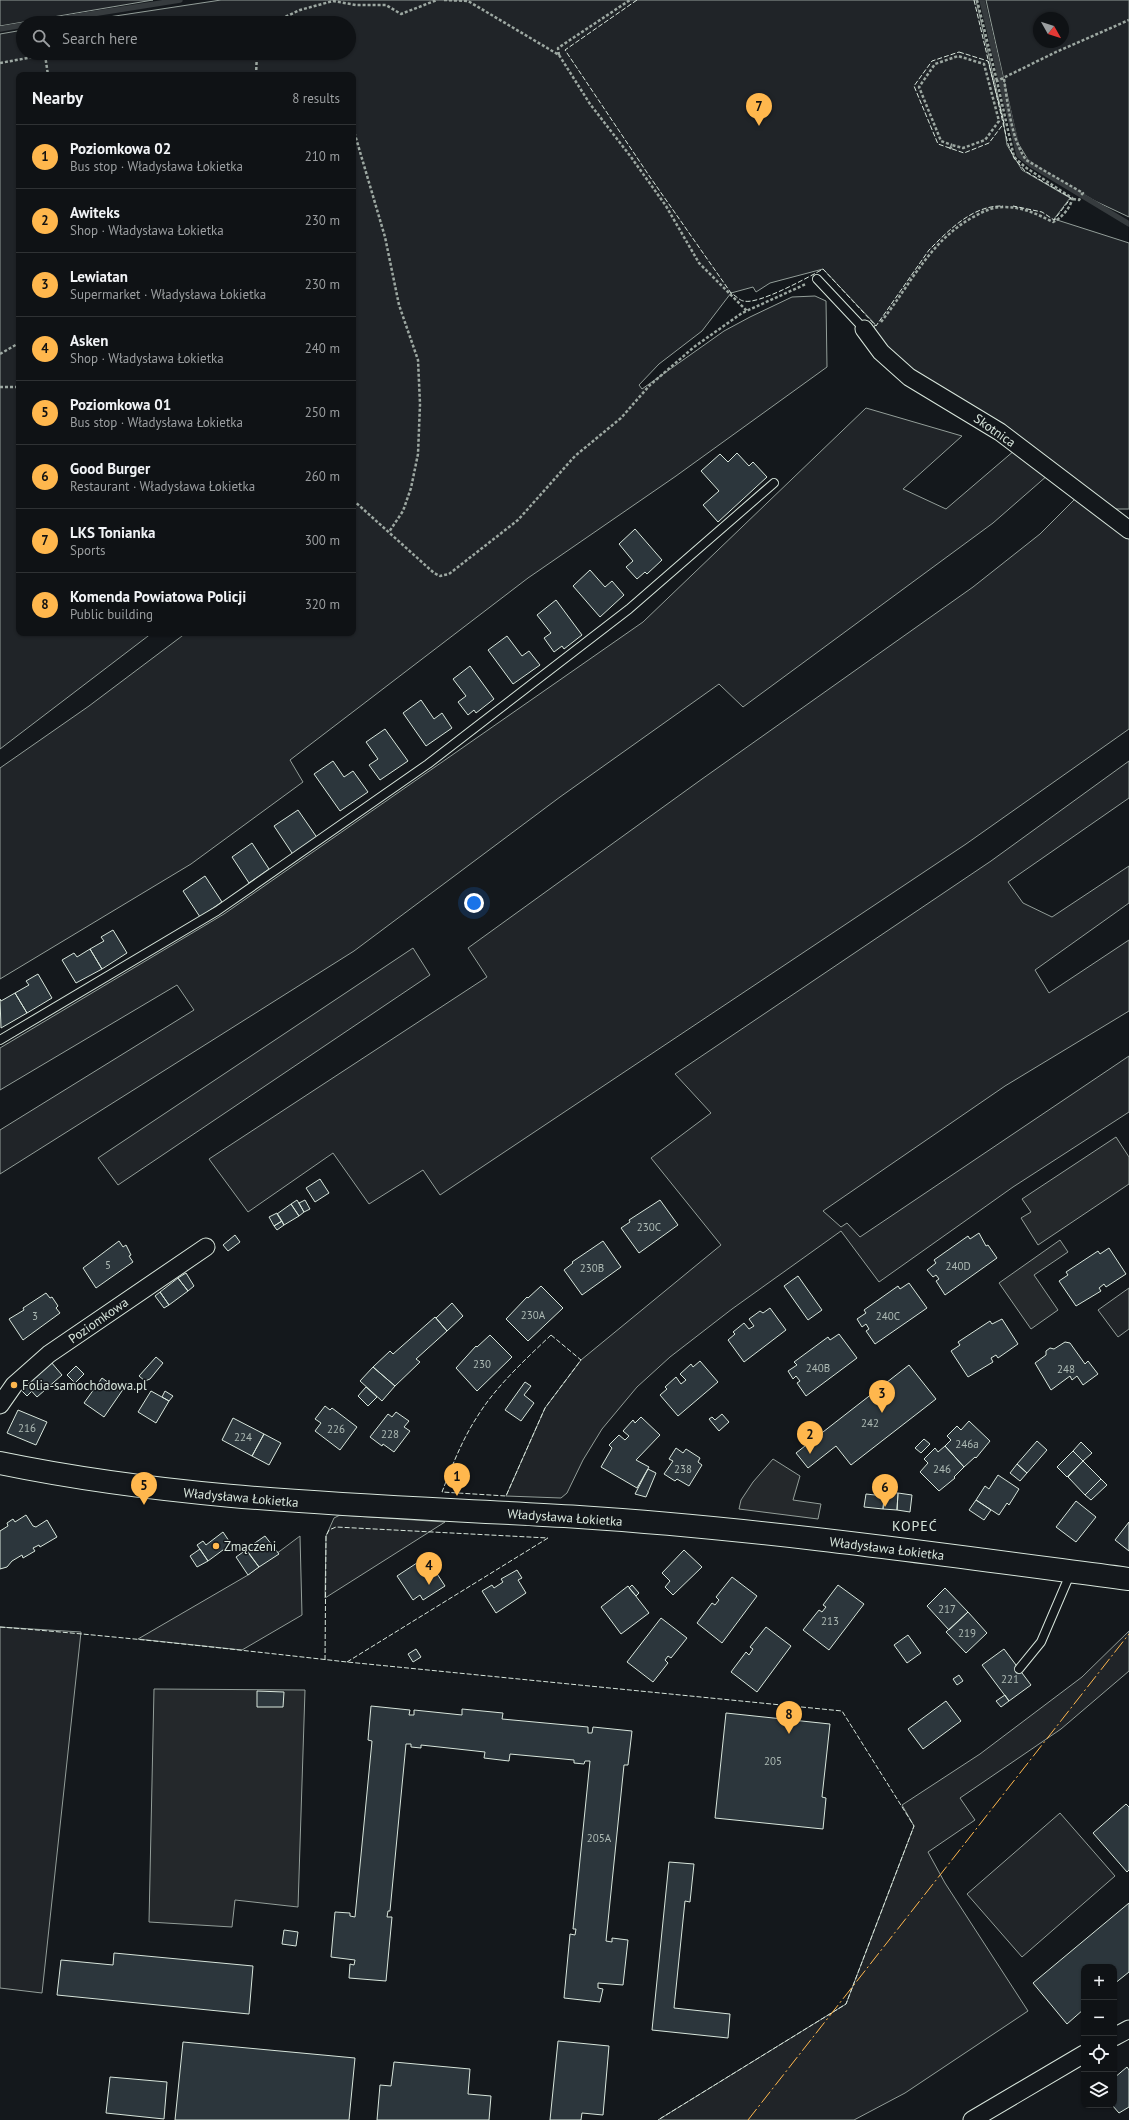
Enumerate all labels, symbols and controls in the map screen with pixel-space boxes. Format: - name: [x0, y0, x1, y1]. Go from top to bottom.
- north arrow: [1033, 12, 1069, 48]
- search box: [16, 16, 356, 60]
- icon: search: [30, 27, 52, 49]
- text: Search here: [62, 29, 138, 48]
- text: Nearby: [32, 87, 83, 109]
- text: 8 results: [292, 90, 340, 107]
- pin: 7: [746, 93, 772, 126]
- text: Poziomkowa 02: [70, 139, 171, 158]
- text: 1: [41, 148, 49, 165]
- text: 210 m: [305, 148, 340, 165]
- text: Bus stop · Władysława Łokietka: [70, 158, 243, 175]
- text: Awiteks: [70, 203, 120, 222]
- text: 2: [41, 212, 49, 229]
- text: 230 m: [305, 212, 340, 229]
- text: Shop · Władysława Łokietka: [70, 222, 224, 239]
- text: Lewiatan: [70, 267, 128, 286]
- text: 3: [41, 276, 49, 293]
- text: 230 m: [305, 276, 340, 293]
- text: Supermarket · Władysława Łokietka: [70, 286, 266, 303]
- text: Asken: [70, 331, 108, 350]
- text: 4: [41, 340, 49, 357]
- text: 240 m: [305, 340, 340, 357]
- text: Shop · Władysława Łokietka: [70, 350, 224, 367]
- text: Poziomkowa 01: [70, 395, 171, 414]
- text: 5: [41, 404, 49, 421]
- text: 250 m: [305, 404, 340, 421]
- street label: Skotnica: [970, 410, 1019, 451]
- text: Bus stop · Władysława Łokietka: [70, 414, 243, 431]
- text: Good Burger: [70, 459, 150, 478]
- text: 6: [41, 468, 49, 485]
- text: 260 m: [305, 468, 340, 485]
- text: Restaurant · Władysława Łokietka: [70, 478, 255, 495]
- text: LKS Tonianka: [70, 523, 156, 542]
- text: 7: [41, 532, 49, 549]
- text: 300 m: [305, 532, 340, 549]
- text: Sports: [70, 542, 106, 559]
- text: Komenda Powiatowa Policji: [70, 587, 246, 606]
- text: 8: [41, 596, 49, 613]
- text: 320 m: [305, 596, 340, 613]
- text: Public building: [70, 606, 153, 623]
- your location: [464, 893, 484, 913]
- house number: 230C: [637, 1220, 661, 1234]
- house number: 5: [105, 1258, 111, 1272]
- house number: 240D: [945, 1259, 971, 1273]
- house number: 230B: [580, 1261, 604, 1275]
- street label: Poziomkowa: [65, 1294, 132, 1347]
- house number: 230A: [521, 1308, 546, 1322]
- house number: 3: [32, 1309, 38, 1323]
- house number: 240C: [876, 1309, 900, 1323]
- house number: 230: [473, 1357, 491, 1371]
- house number: 240B: [806, 1361, 830, 1375]
- house number: 248: [1057, 1362, 1075, 1376]
- place label: Folia-samochodowa.pl: [22, 1377, 147, 1394]
- marker: Folia-samochodowa.pl: [9, 1380, 19, 1390]
- pin: 3: [869, 1380, 895, 1413]
- house number: 242: [861, 1416, 879, 1430]
- house number: 216: [18, 1421, 36, 1435]
- pin: 2: [797, 1421, 823, 1454]
- house number: 226: [327, 1422, 345, 1436]
- house number: 228: [381, 1427, 399, 1441]
- house number: 224: [234, 1430, 252, 1444]
- house number: 246a: [955, 1437, 979, 1451]
- house number: 238: [674, 1462, 692, 1476]
- house number: 246: [933, 1462, 951, 1476]
- pin: 1: [444, 1463, 470, 1496]
- pin: 5: [131, 1472, 157, 1505]
- pin: 6: [872, 1474, 898, 1507]
- street label: Władysława Łokietka: [183, 1484, 299, 1511]
- street label: Władysława Łokietka: [507, 1505, 623, 1530]
- district label: KOPEĆ: [892, 1517, 938, 1535]
- street label: Władysława Łokietka: [829, 1533, 945, 1564]
- place label: Zmączeni: [224, 1538, 276, 1555]
- marker: Zmączeni: [211, 1541, 221, 1551]
- pin: 4: [416, 1552, 442, 1585]
- house number: 217: [938, 1602, 956, 1616]
- house number: 213: [821, 1614, 839, 1628]
- house number: 219: [958, 1626, 976, 1640]
- house number: 221: [1001, 1672, 1019, 1686]
- pin: 8: [776, 1701, 802, 1734]
- house number: 205: [764, 1754, 782, 1768]
- house number: 205A: [587, 1831, 612, 1845]
- map controls: [1081, 1964, 1117, 2108]
- button: +: [1081, 1964, 1117, 2000]
- button: −: [1081, 2000, 1117, 2036]
- button: locate: [1081, 2036, 1117, 2072]
- button: layers: [1081, 2072, 1117, 2108]

